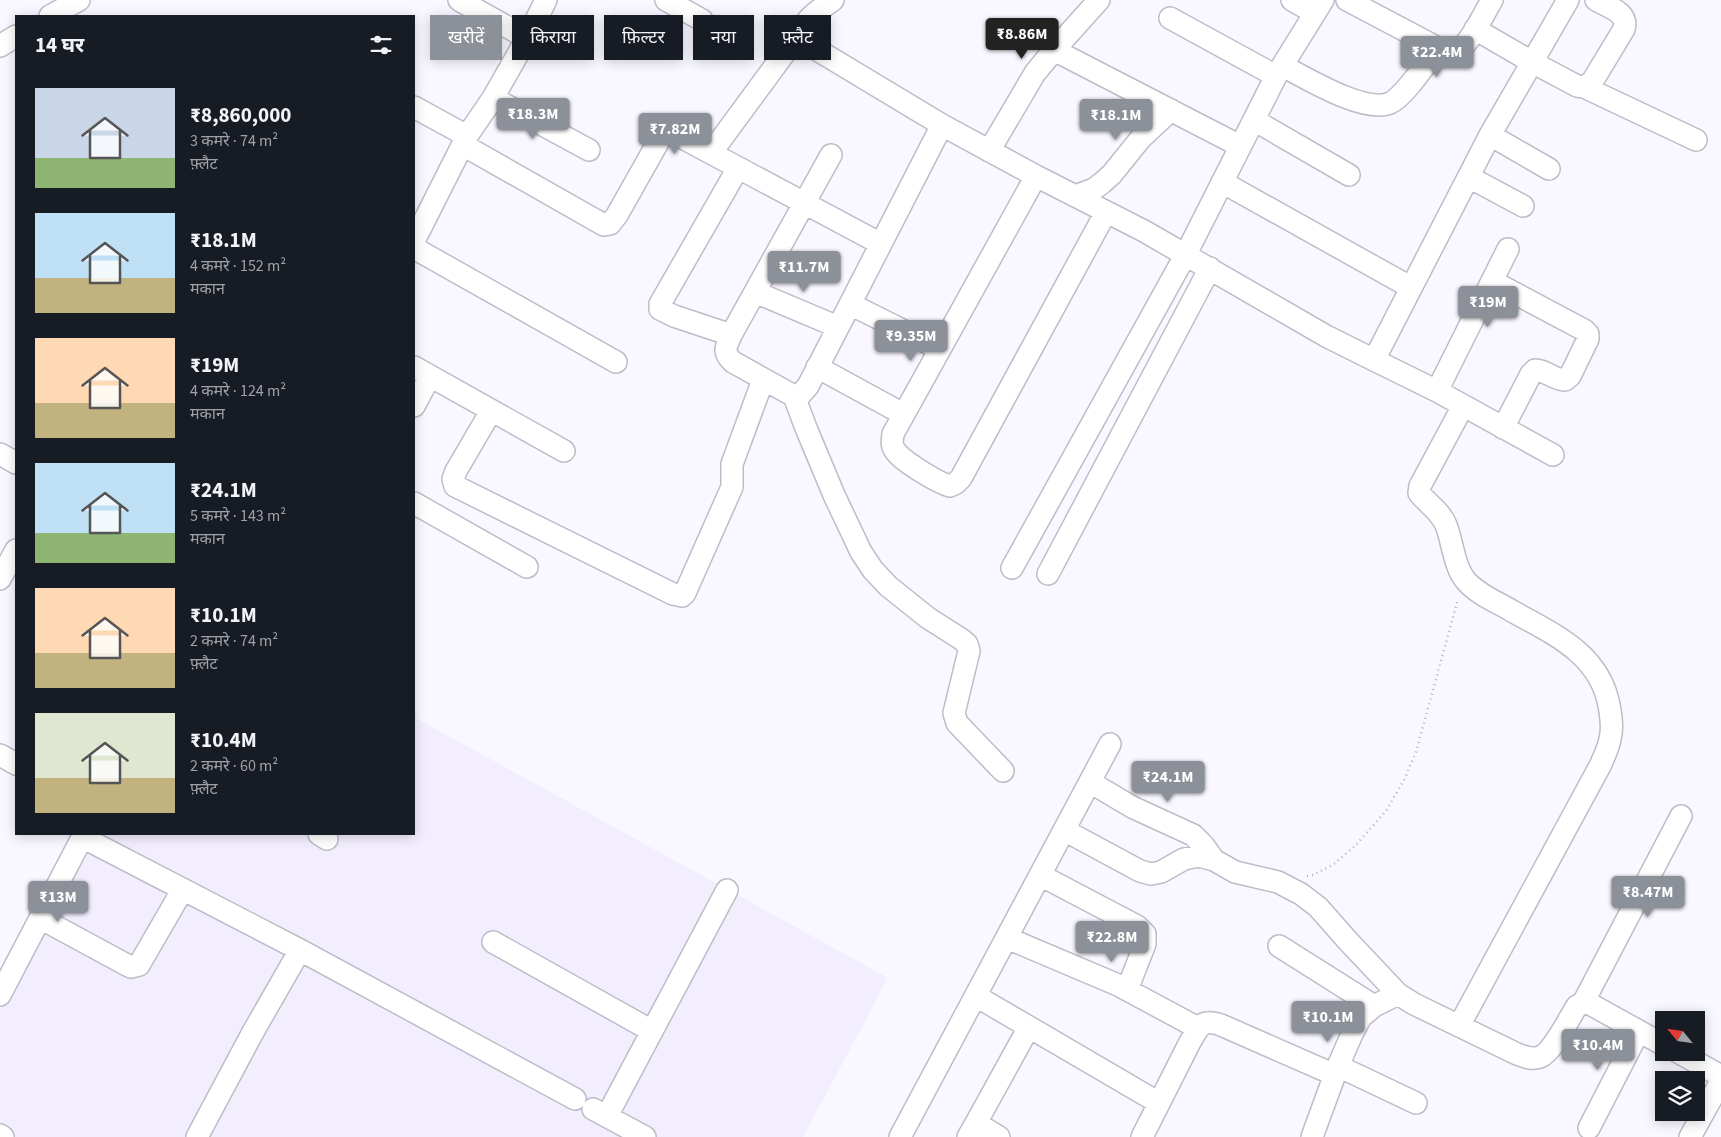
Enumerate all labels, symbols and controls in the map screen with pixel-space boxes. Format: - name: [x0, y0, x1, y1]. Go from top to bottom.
- chip: खरीदें: [430, 15, 502, 60]
- chip: किराया: [512, 15, 594, 60]
- chip: फ़िल्टर: [604, 15, 683, 60]
- chip: नया: [693, 15, 754, 60]
- chip: फ़्लैट: [764, 15, 831, 60]
- pin: ₹8.86M: [981, 18, 1063, 60]
- text: ₹8.86M: [997, 23, 1047, 45]
- text: 14 घर: [35, 30, 84, 60]
- icon: filters: [367, 31, 395, 59]
- pin: ₹22.4M: [1396, 36, 1478, 78]
- text: ₹22.4M: [1412, 41, 1462, 63]
- pin: ₹18.3M: [492, 98, 574, 140]
- pin: ₹18.1M: [1075, 98, 1157, 141]
- text: ₹8,860,000: [190, 100, 291, 130]
- text: ₹18.3M: [508, 103, 558, 125]
- text: ₹18.1M: [1091, 104, 1141, 126]
- icon: home: [75, 108, 135, 168]
- pin: ₹7.82M: [634, 112, 716, 155]
- text: ₹7.82M: [650, 118, 700, 140]
- text: 3 कमरे · 74 m²: [190, 130, 278, 152]
- text: फ़्लैट: [190, 153, 218, 175]
- text: ₹18.1M: [190, 225, 257, 255]
- icon: home: [75, 233, 135, 293]
- pin: ₹11.7M: [763, 250, 845, 293]
- text: 4 कमरे · 152 m²: [190, 255, 286, 277]
- text: ₹11.7M: [779, 256, 829, 278]
- text: मकान: [190, 278, 225, 300]
- pin: ₹19M: [1458, 286, 1518, 328]
- text: ₹19M: [1469, 291, 1507, 313]
- pin: ₹9.35M: [870, 320, 952, 362]
- text: ₹9.35M: [886, 325, 936, 347]
- text: ₹19M: [190, 350, 239, 380]
- icon: home: [75, 358, 135, 418]
- text: 4 कमरे · 124 m²: [190, 380, 286, 402]
- text: मकान: [190, 403, 225, 425]
- text: ₹24.1M: [190, 475, 257, 505]
- icon: home: [75, 483, 135, 543]
- text: 5 कमरे · 143 m²: [190, 505, 286, 527]
- text: मकान: [190, 528, 225, 550]
- text: ₹10.1M: [190, 600, 257, 630]
- icon: home: [75, 608, 135, 668]
- text: 2 कमरे · 74 m²: [190, 630, 278, 652]
- text: फ़्लैट: [190, 653, 218, 675]
- text: ₹10.4M: [190, 725, 257, 755]
- icon: home: [75, 733, 135, 793]
- text: 2 कमरे · 60 m²: [190, 755, 278, 777]
- pin: ₹24.1M: [1127, 760, 1209, 803]
- text: ₹24.1M: [1143, 766, 1193, 788]
- text: फ़्लैट: [190, 778, 218, 800]
- pin: ₹8.47M: [1607, 876, 1689, 918]
- pin: ₹13M: [28, 880, 88, 923]
- text: ₹8.47M: [1623, 881, 1673, 903]
- text: ₹13M: [39, 886, 77, 908]
- pin: ₹22.8M: [1071, 920, 1153, 963]
- text: ₹22.8M: [1087, 926, 1137, 948]
- pin: ₹10.1M: [1287, 1000, 1369, 1043]
- text: ₹10.1M: [1303, 1006, 1353, 1028]
- north arrow: [1655, 1011, 1705, 1061]
- map controls: [1655, 1011, 1705, 1121]
- pin: ₹10.4M: [1557, 1028, 1639, 1071]
- text: ₹10.4M: [1573, 1034, 1623, 1056]
- button: layers: [1655, 1071, 1705, 1121]

